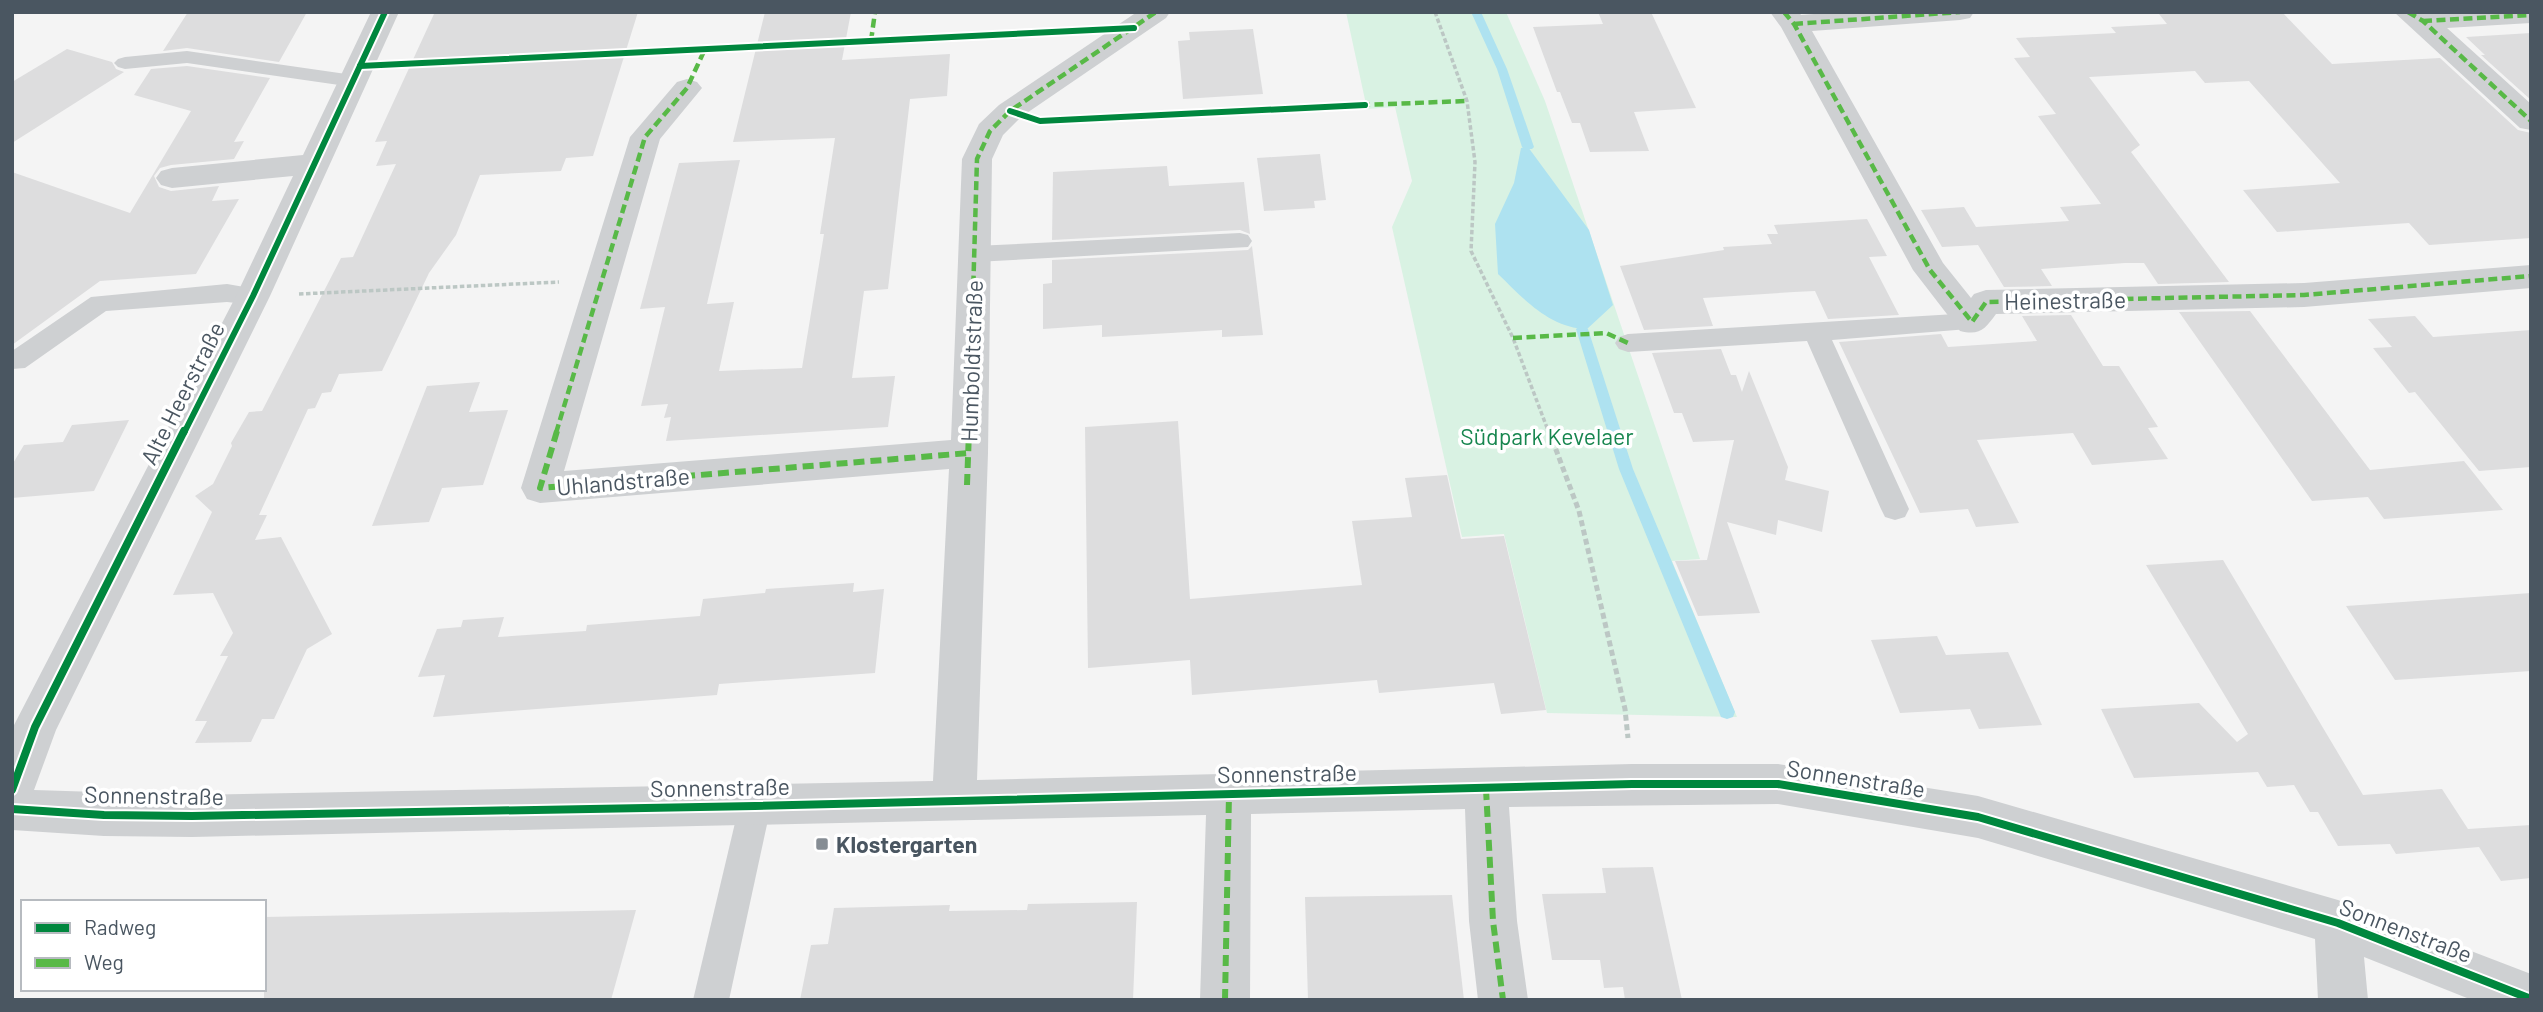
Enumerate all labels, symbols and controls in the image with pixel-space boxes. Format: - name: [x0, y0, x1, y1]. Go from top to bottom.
- street label: Humboldtstraße: [954, 280, 988, 442]
- street label: Heinestraße: [2004, 285, 2126, 315]
- street label: Alte Heerstraße: [134, 317, 230, 469]
- park label: Südpark Kevelaer: [1460, 422, 1634, 450]
- street label: Uhlandstraße: [555, 461, 691, 501]
- street label: Sonnenstraße: [1785, 753, 1927, 803]
- street label: Sonnenstraße: [1217, 758, 1357, 788]
- street label: Sonnenstraße: [650, 772, 790, 802]
- street label: Sonnenstraße: [84, 780, 224, 810]
- place label: Klostergarten: [836, 830, 977, 858]
- marker: Klostergarten: [814, 836, 830, 852]
- street label: Sonnenstraße: [2336, 892, 2476, 968]
- legend: [21, 900, 266, 991]
- text: Radweg: [84, 914, 156, 939]
- text: Weg: [84, 949, 124, 974]

